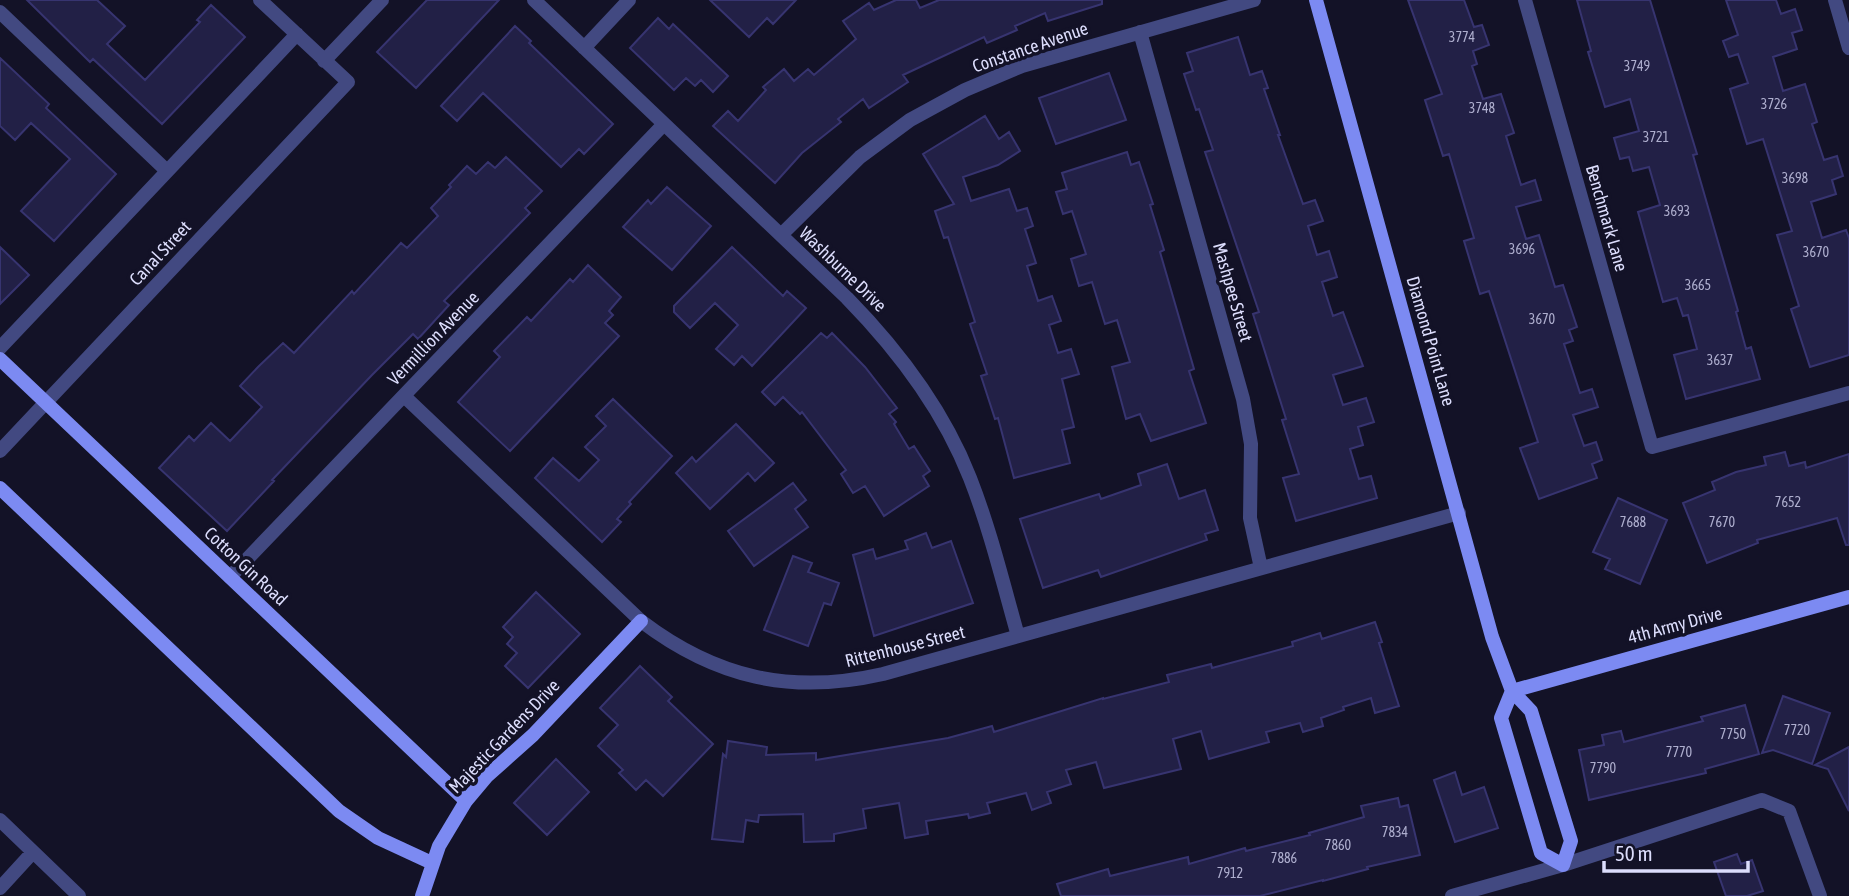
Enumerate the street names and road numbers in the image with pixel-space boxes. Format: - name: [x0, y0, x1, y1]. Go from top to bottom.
- street label: Constance Avenue: [969, 17, 1091, 77]
- street label: Benchmark Lane: [1582, 162, 1632, 274]
- street label: Canal Street: [125, 216, 195, 290]
- street label: Washburne Drive: [795, 222, 891, 316]
- street label: Mashpee Street: [1209, 240, 1257, 344]
- street label: Diamond Point Lane: [1402, 274, 1460, 408]
- street label: Vermillion Avenue: [383, 287, 483, 389]
- street label: Cotton Gin Road: [200, 522, 292, 610]
- street label: 4th Army Drive: [1626, 602, 1724, 648]
- street label: Rittenhouse Street: [843, 621, 967, 671]
- street label: Majestic Gardens Drive: [444, 675, 564, 797]

